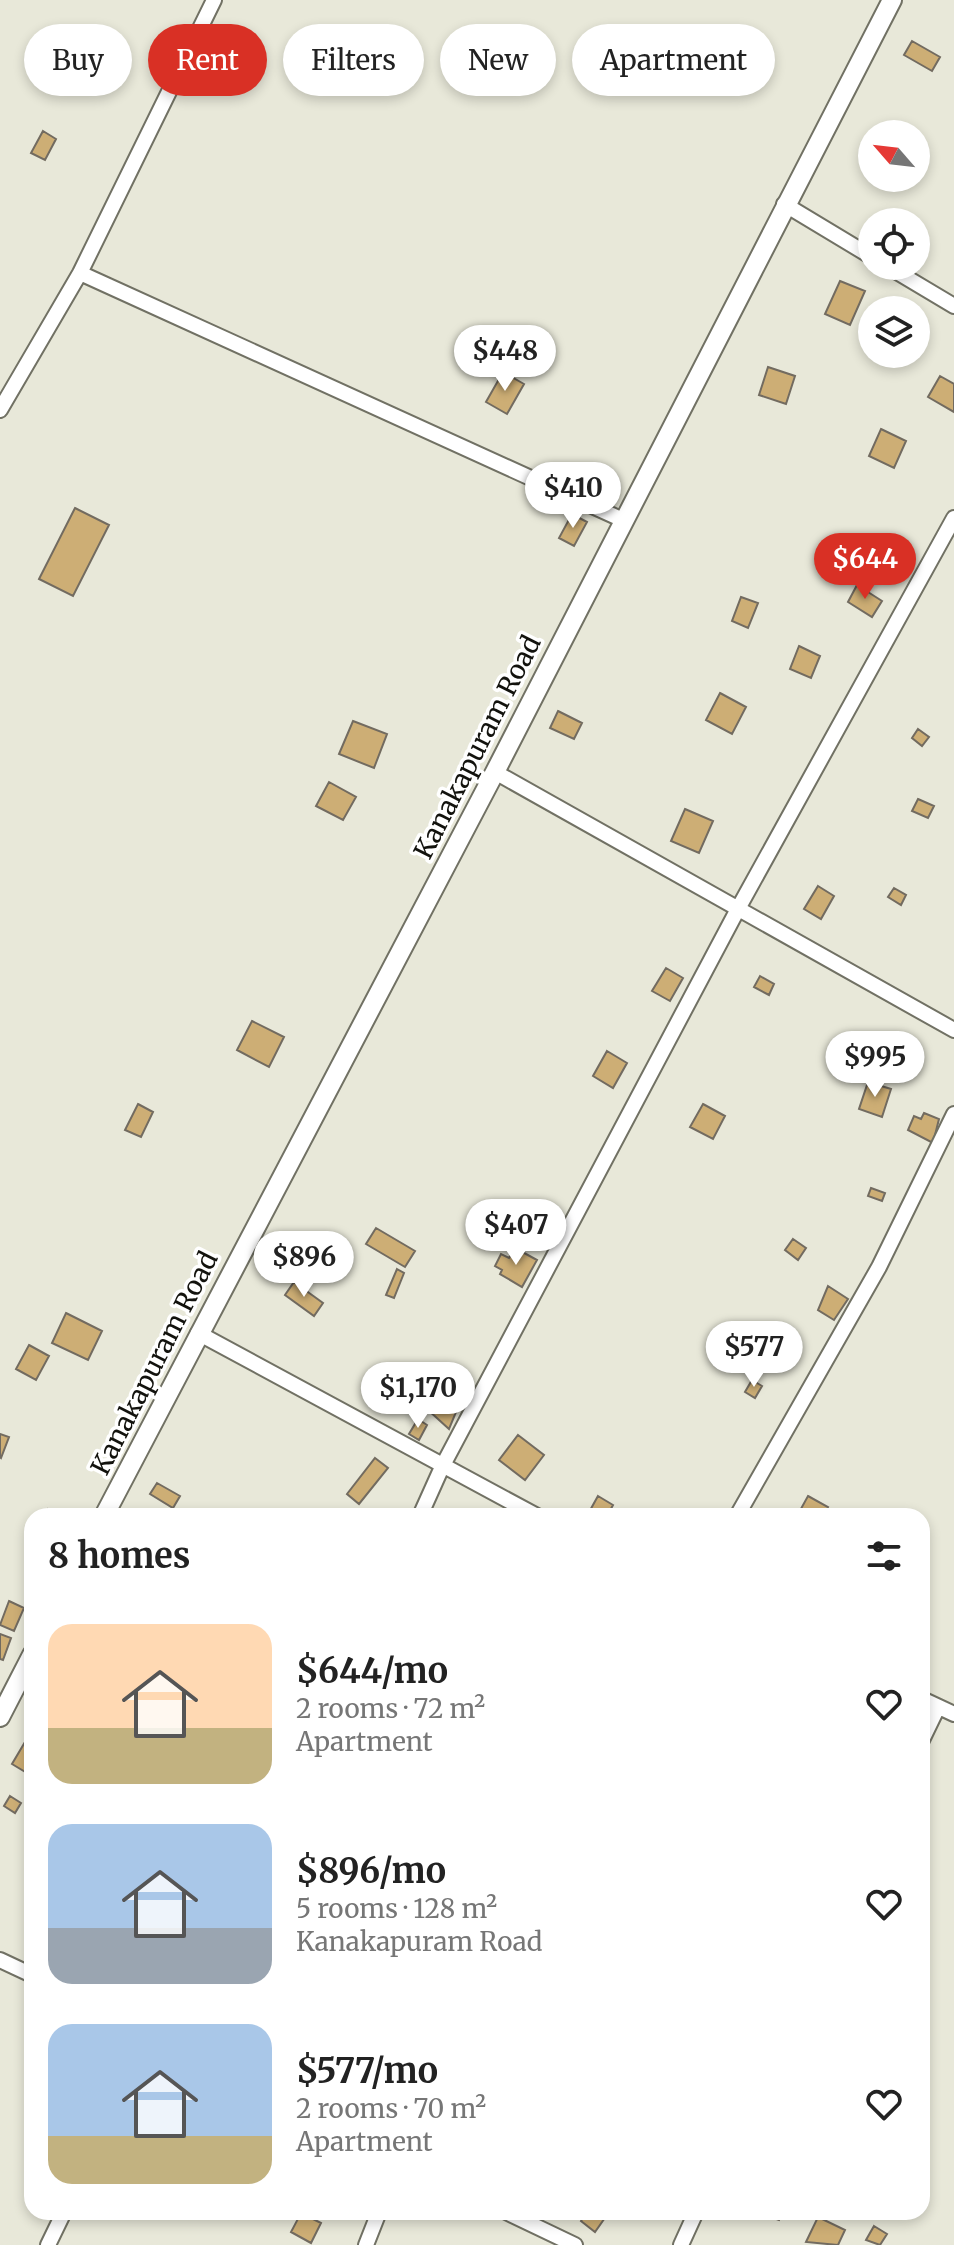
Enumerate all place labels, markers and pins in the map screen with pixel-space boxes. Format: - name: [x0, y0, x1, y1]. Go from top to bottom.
- pin: $448: [458, 325, 552, 393]
- pin: $410: [526, 462, 620, 530]
- pin: $644: [818, 533, 912, 601]
- pin: $995: [828, 1031, 922, 1099]
- pin: $407: [469, 1199, 563, 1267]
- pin: $896: [257, 1231, 351, 1299]
- pin: $577: [707, 1321, 801, 1389]
- pin: $1,170: [353, 1362, 483, 1430]

